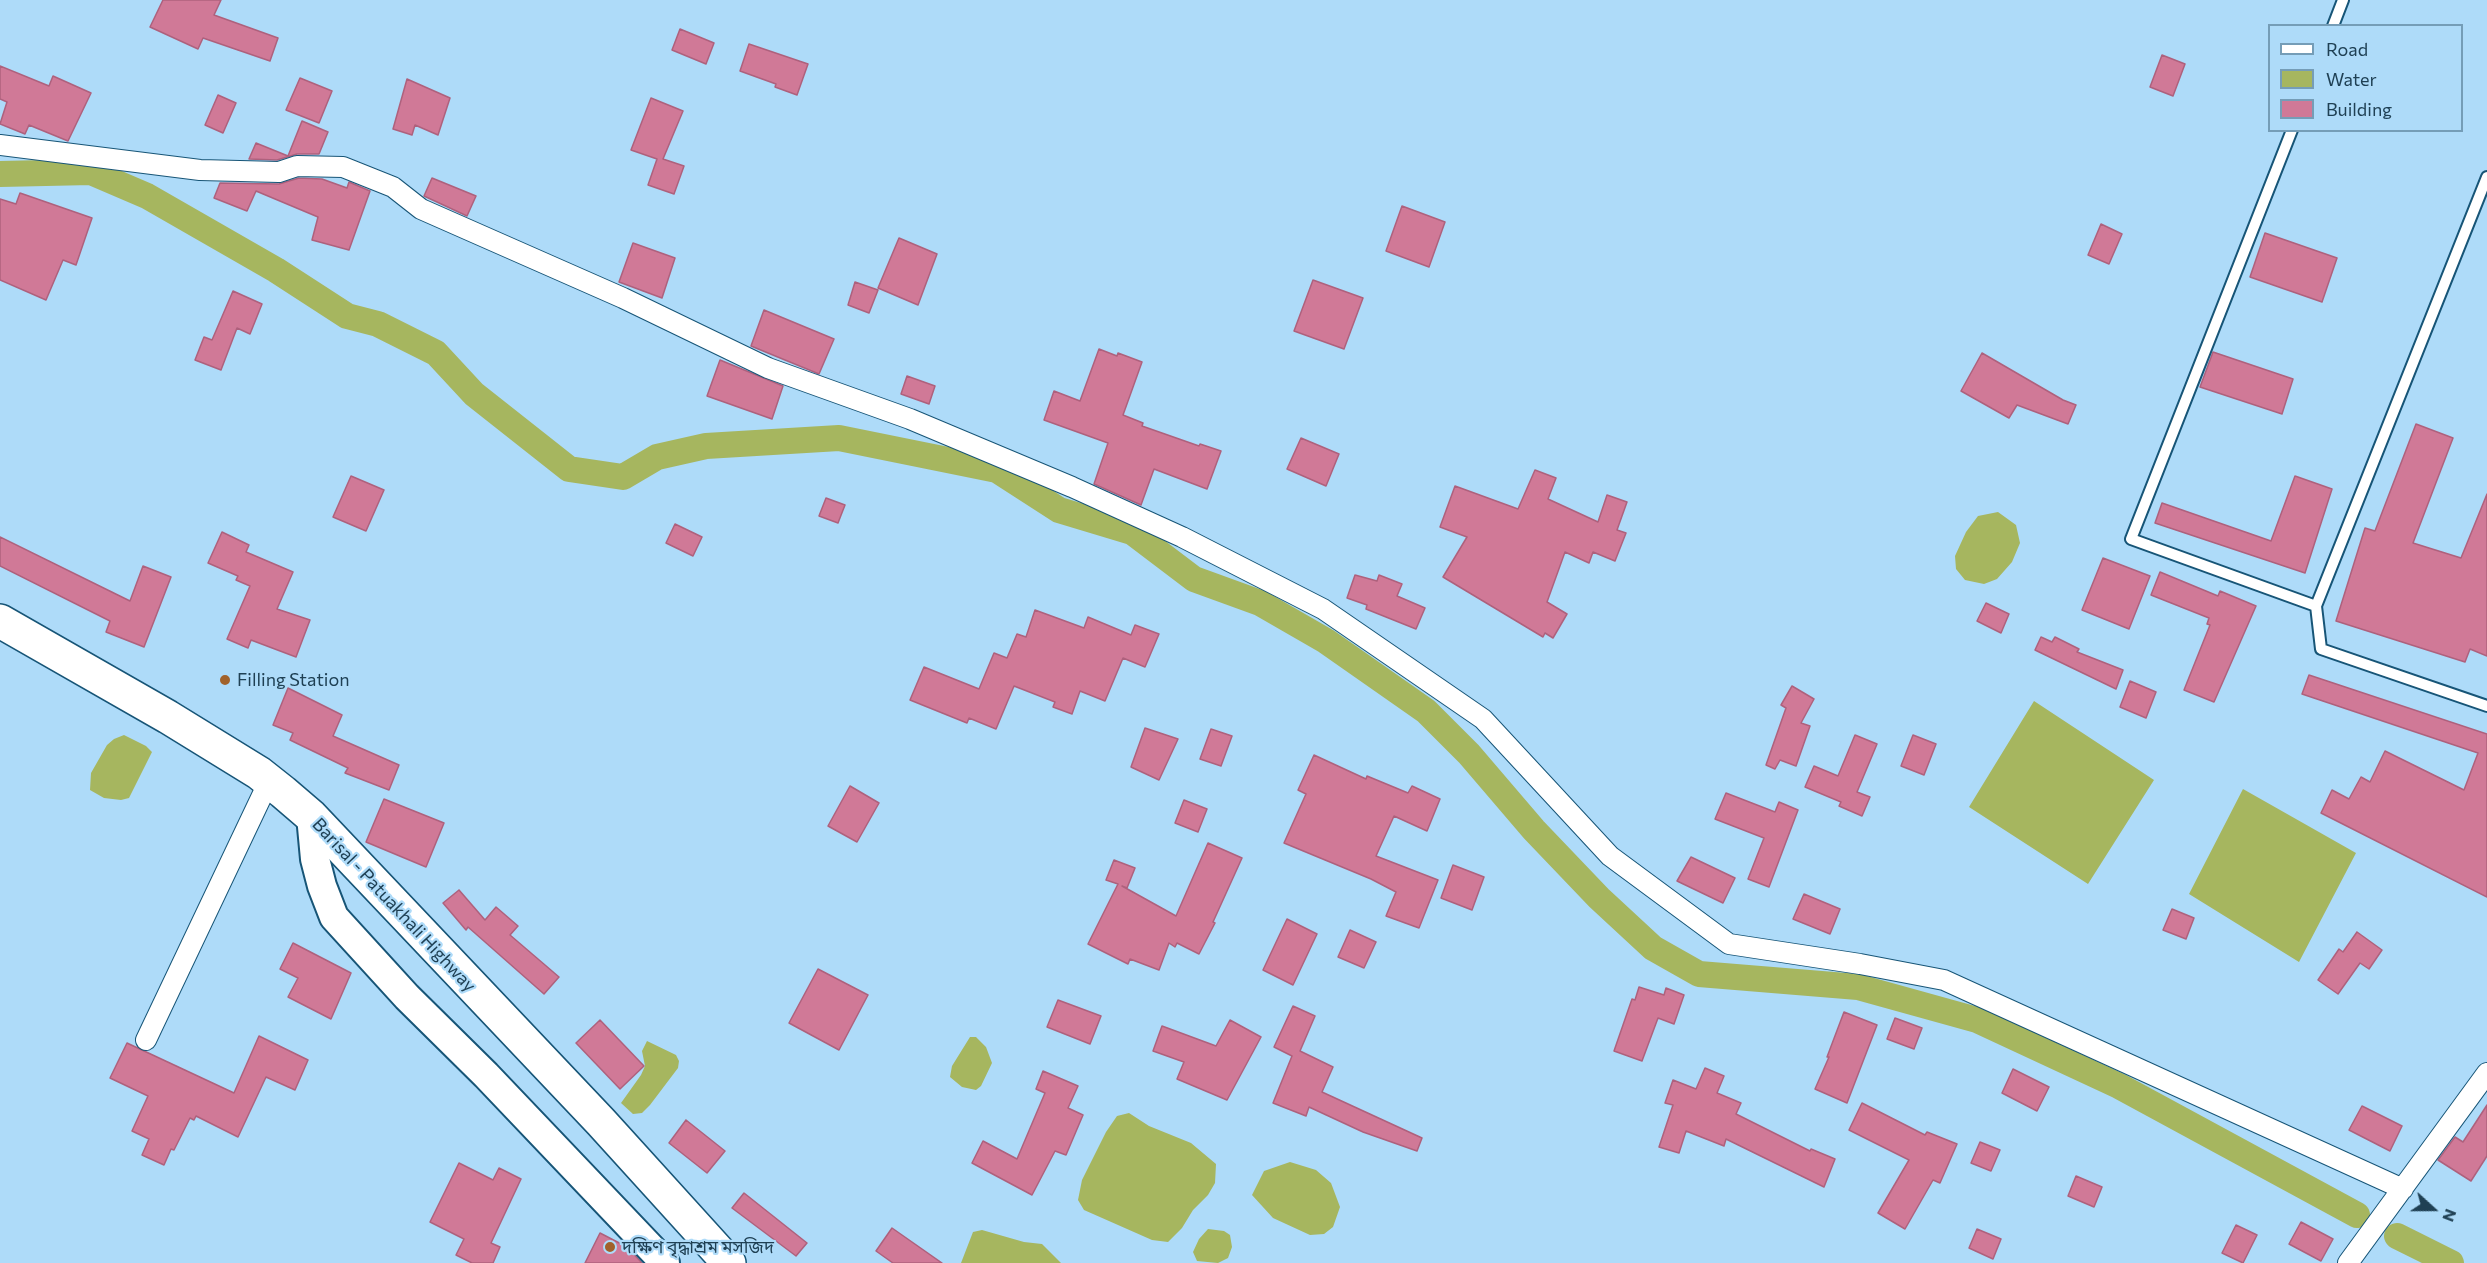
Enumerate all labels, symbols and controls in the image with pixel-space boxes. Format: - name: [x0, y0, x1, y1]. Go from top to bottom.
- legend: [2268, 24, 2463, 132]
- text: Road: [2326, 38, 2368, 60]
- text: Water: [2326, 68, 2377, 90]
- text: Building: [2326, 98, 2392, 120]
- place label: Filling Station: [237, 669, 349, 691]
- marker: Filling Station: [218, 673, 232, 687]
- street label: Barisal - Patuakhali Highway: [308, 814, 480, 996]
- north arrow: [2403, 1179, 2463, 1239]
- text: N: [2439, 1207, 2461, 1225]
- place label: দক্ষিণ বৃদ্ধাশ্রম মসজিদ: [622, 1236, 774, 1258]
- marker: দক্ষিণ বৃদ্ধাশ্রম মসজিদ: [603, 1240, 617, 1254]

